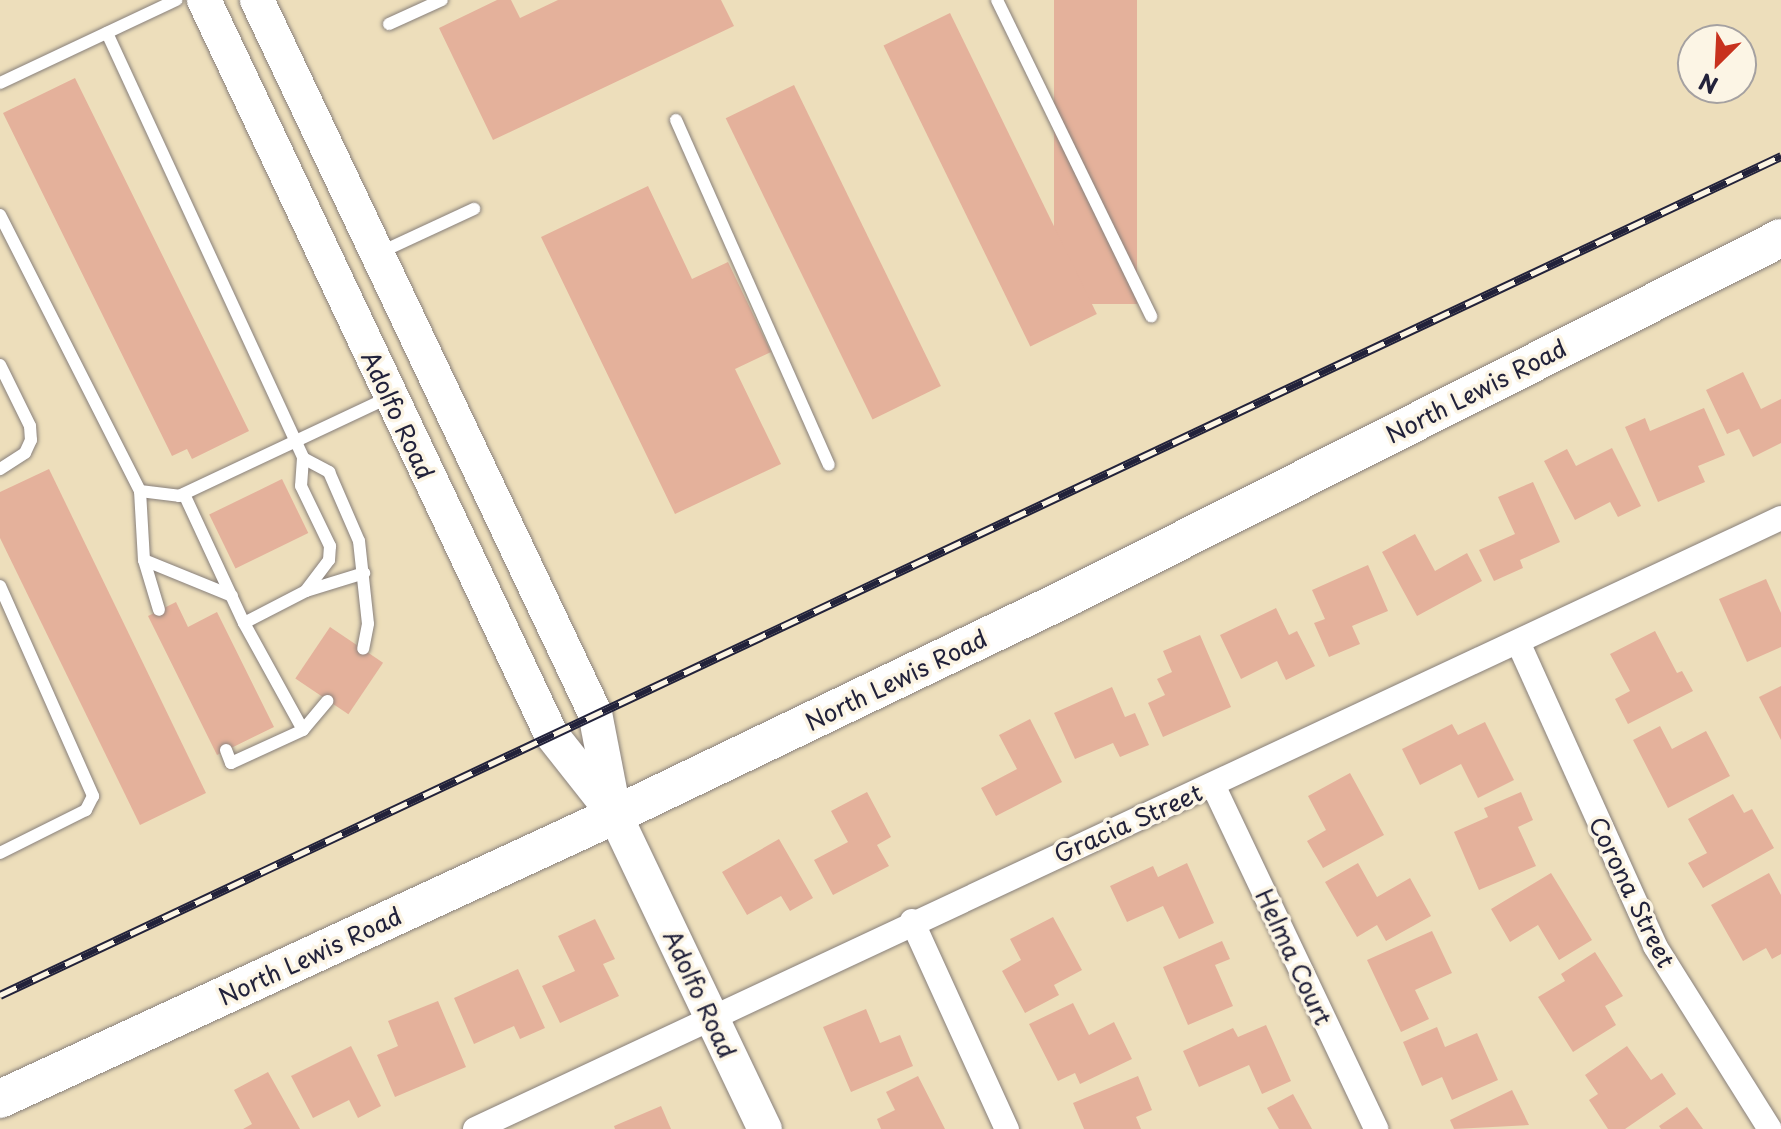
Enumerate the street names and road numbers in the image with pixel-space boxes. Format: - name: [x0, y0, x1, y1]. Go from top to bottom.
- street label: North Lewis Road: [1380, 332, 1572, 450]
- street label: Adolfo Road: [356, 346, 440, 484]
- street label: North Lewis Road: [799, 623, 993, 737]
- street label: Gracia Street: [1050, 778, 1206, 868]
- street label: Corona Street: [1583, 812, 1681, 972]
- street label: Helma Court: [1250, 884, 1338, 1030]
- street label: North Lewis Road: [213, 900, 407, 1012]
- street label: Adolfo Road: [658, 925, 742, 1063]

